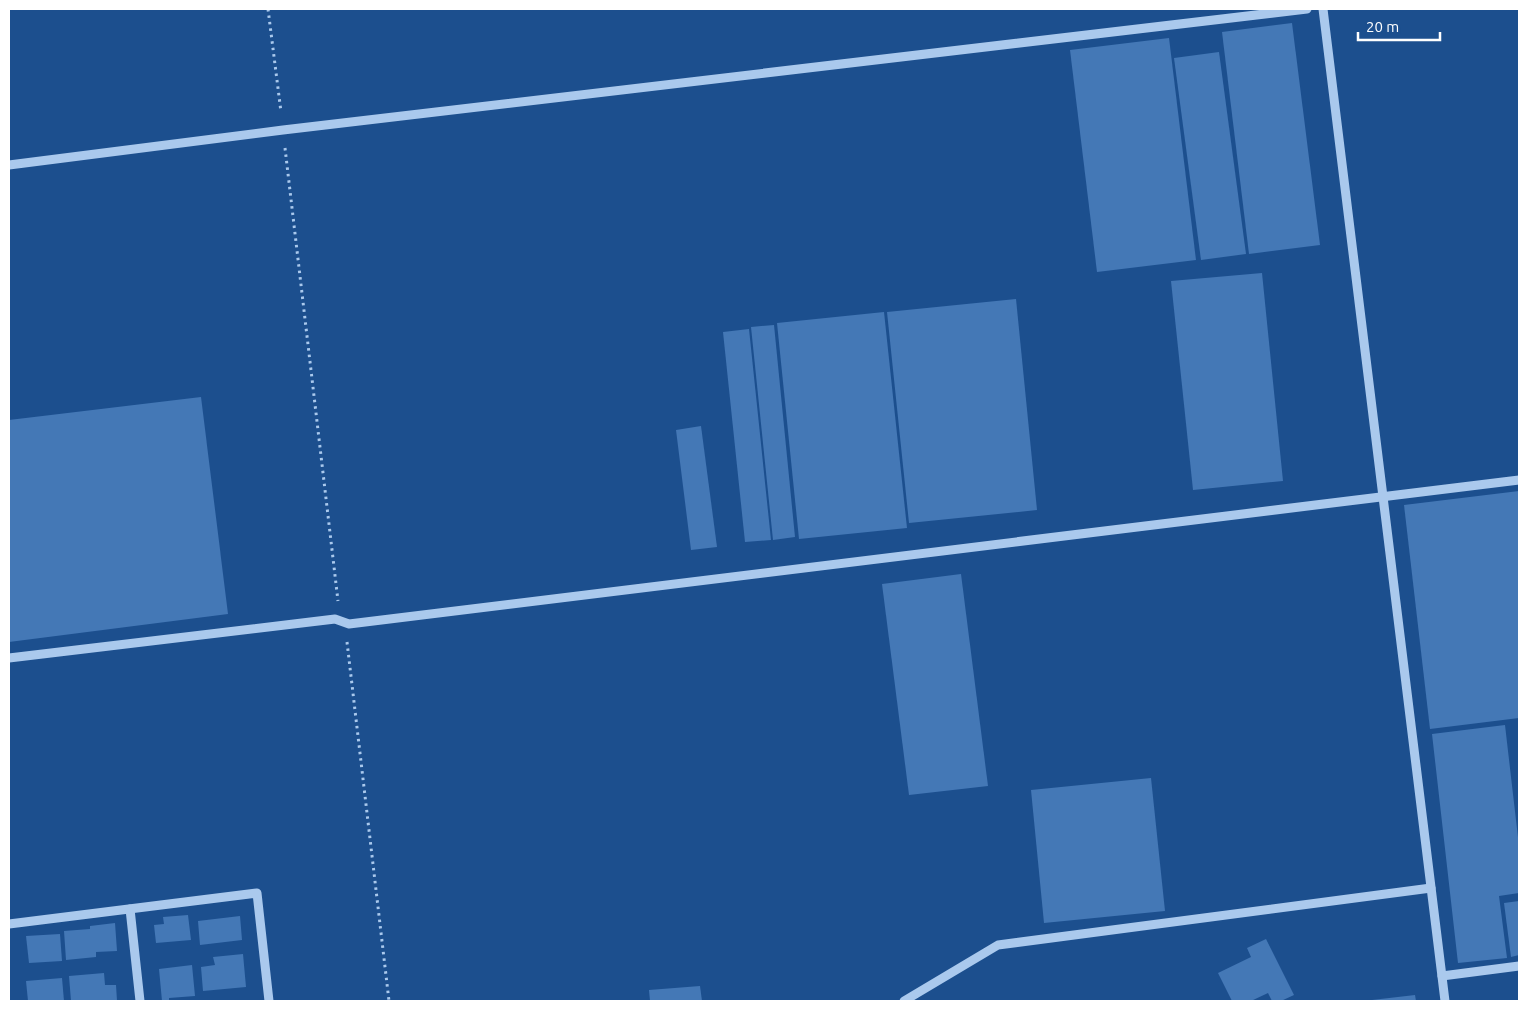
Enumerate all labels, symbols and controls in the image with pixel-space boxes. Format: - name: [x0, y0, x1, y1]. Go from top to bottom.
- scale bar: [1358, 10, 1440, 42]
- text: 20 m: [1366, 18, 1399, 35]

